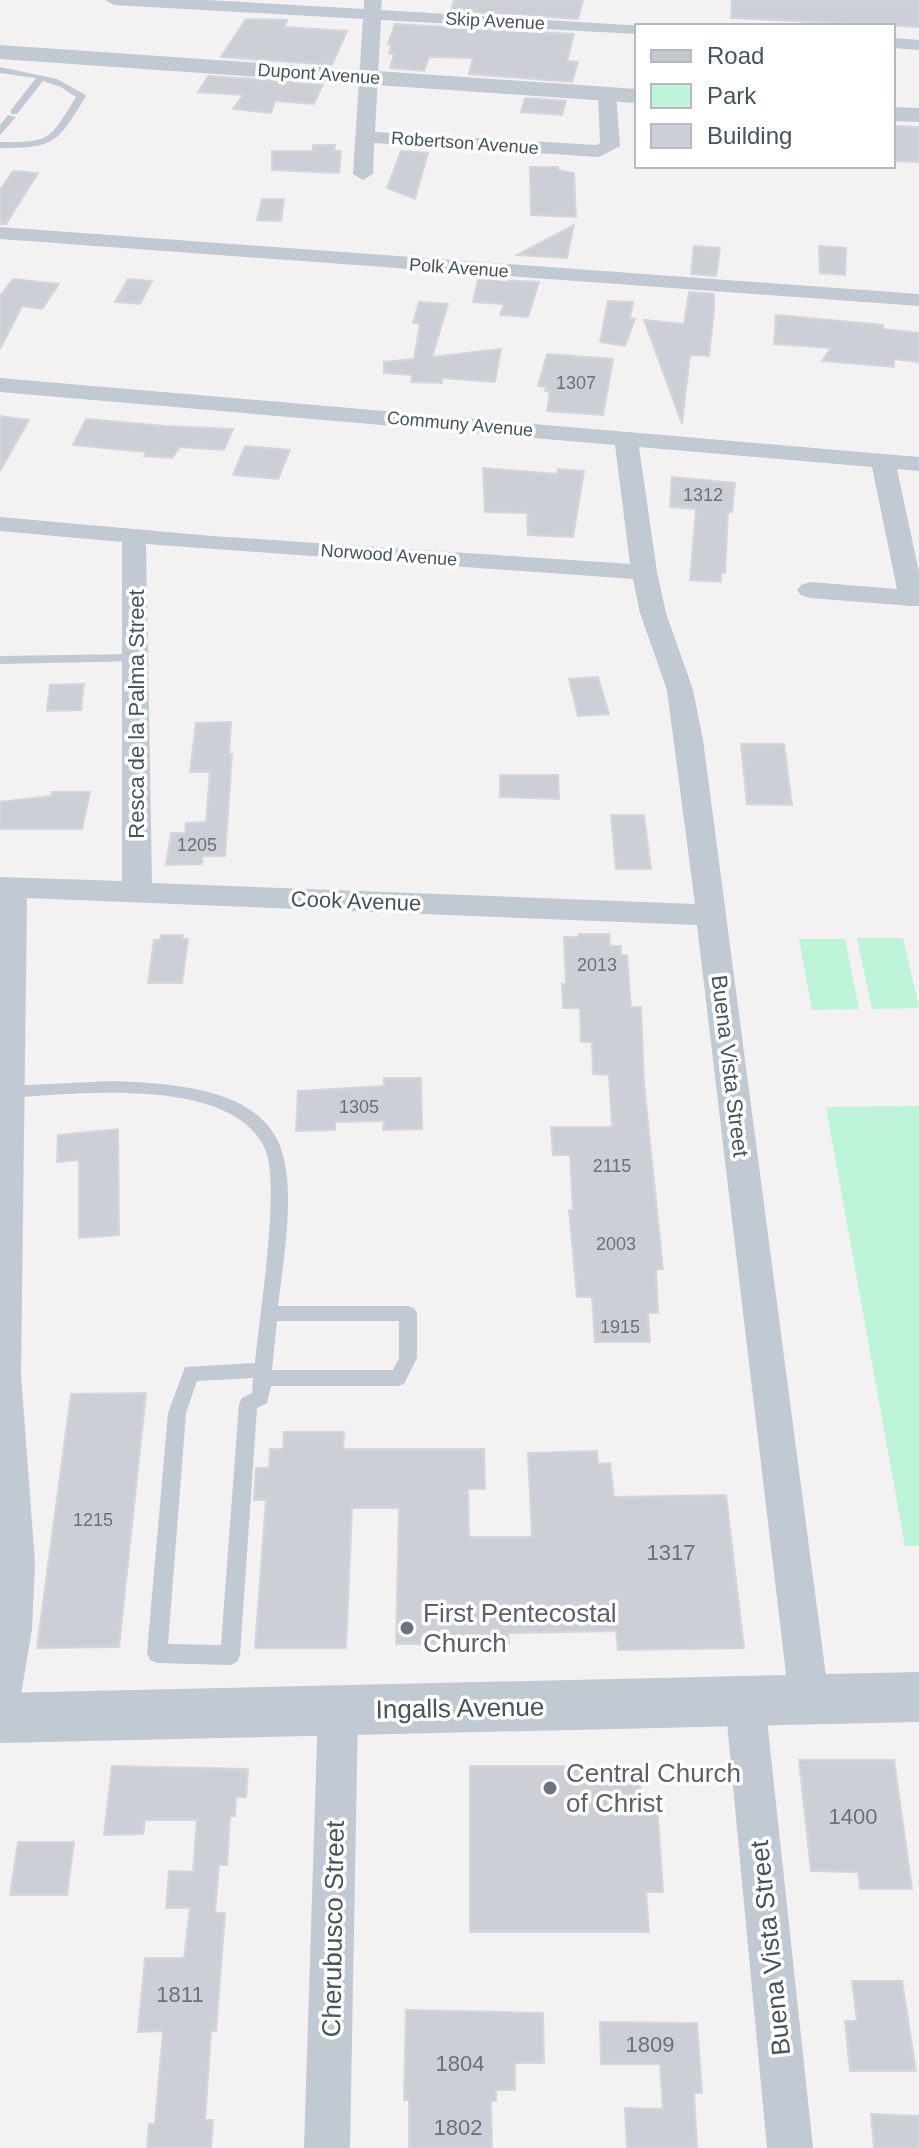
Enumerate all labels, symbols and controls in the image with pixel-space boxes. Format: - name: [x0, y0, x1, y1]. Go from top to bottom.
- street label: Skip Avenue: [445, 8, 545, 34]
- legend: [635, 24, 895, 168]
- text: Road: [707, 42, 764, 69]
- street label: Dupont Avenue: [257, 60, 381, 88]
- text: Park: [707, 82, 757, 109]
- text: Building: [707, 122, 792, 149]
- street label: Robertson Avenue: [391, 128, 539, 158]
- street label: Polk Avenue: [409, 255, 509, 281]
- house number: 1307: [556, 373, 596, 393]
- street label: Communy Avenue: [386, 408, 534, 440]
- house number: 1312: [683, 485, 723, 505]
- street label: Norwood Avenue: [320, 540, 458, 570]
- street label: Resca de la Palma Street: [124, 589, 149, 839]
- house number: 1205: [177, 835, 217, 855]
- street label: Cook Avenue: [290, 886, 422, 916]
- house number: 2013: [577, 955, 617, 975]
- street label: Buena Vista Street: [706, 974, 754, 1158]
- house number: 1305: [339, 1097, 379, 1117]
- house number: 2115: [593, 1156, 631, 1176]
- house number: 2003: [596, 1234, 636, 1254]
- house number: 1915: [600, 1317, 640, 1337]
- house number: 1215: [73, 1510, 113, 1530]
- house number: 1317: [647, 1540, 695, 1565]
- place label: First Pentecostal Church: [423, 1598, 617, 1658]
- marker: First Pentecostal Church: [398, 1619, 416, 1637]
- street label: Ingalls Avenue: [375, 1692, 545, 1724]
- place label: Central Church of Christ: [566, 1758, 741, 1818]
- marker: Central Church of Christ: [541, 1779, 559, 1797]
- house number: 1400: [829, 1804, 877, 1829]
- street label: Cherubusco Street: [316, 1820, 350, 2038]
- street label: Buena Vista Street: [744, 1838, 796, 2057]
- house number: 1811: [156, 1982, 204, 2007]
- house number: 1809: [626, 2032, 674, 2057]
- house number: 1804: [436, 2051, 484, 2076]
- house number: 1802: [434, 2115, 482, 2140]

